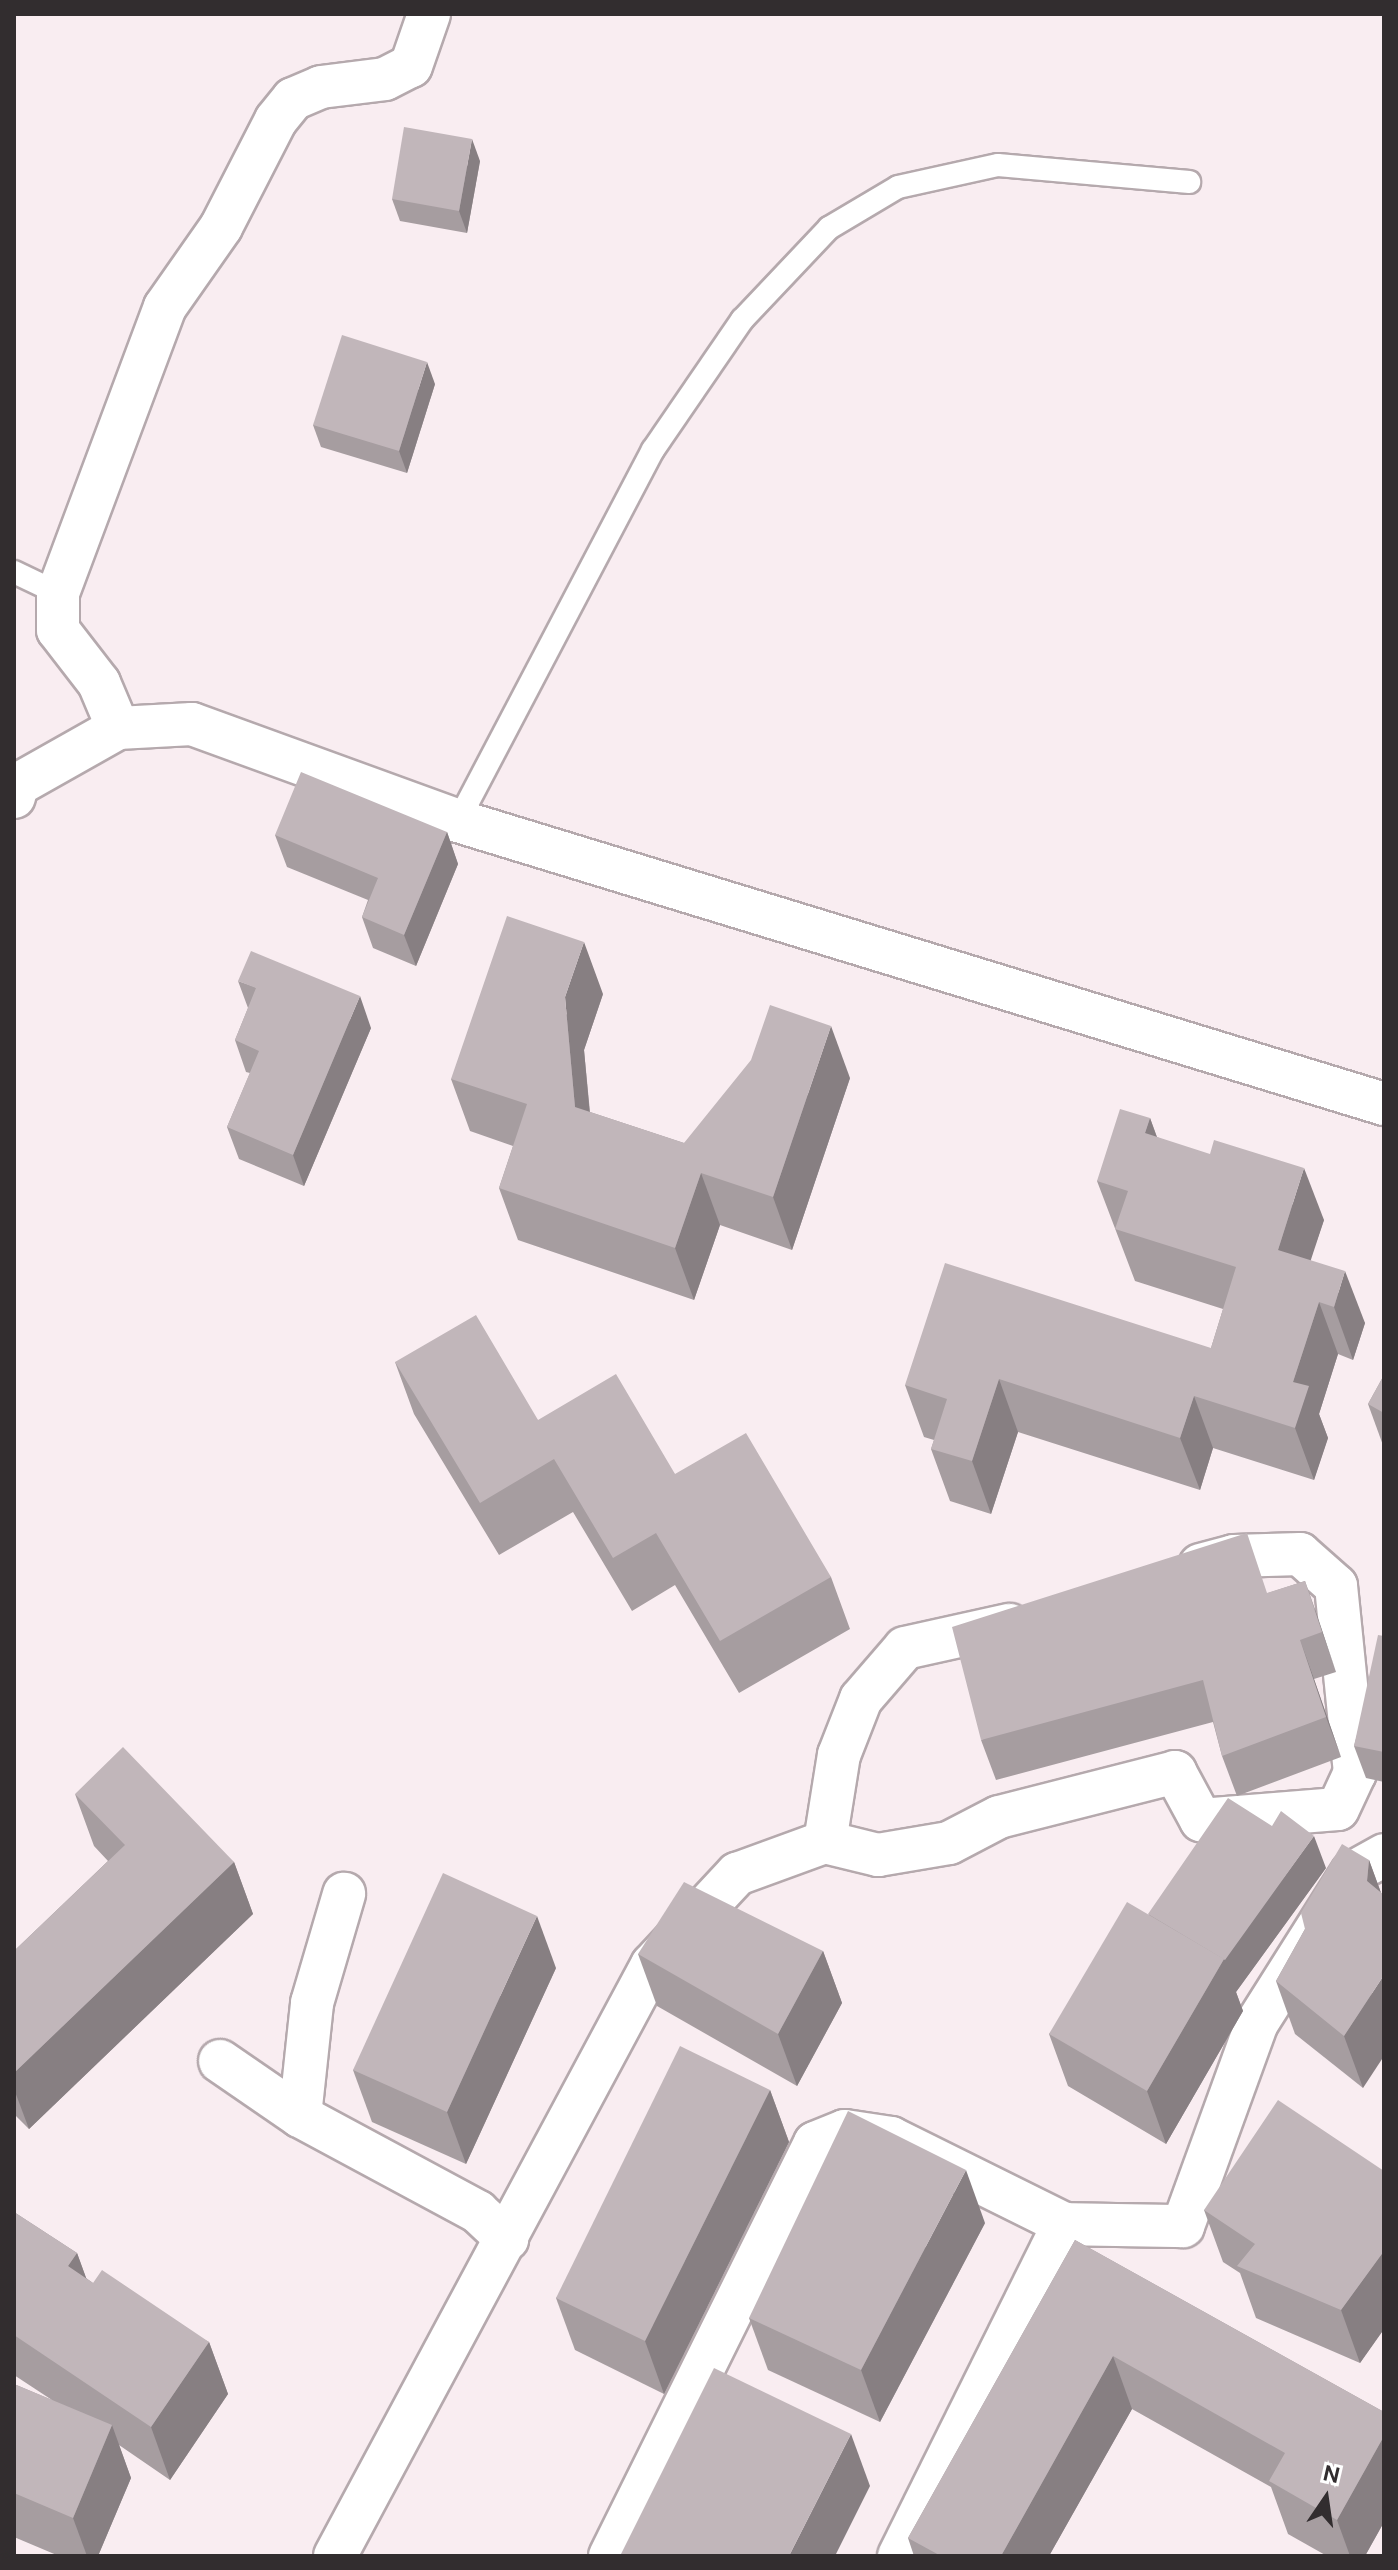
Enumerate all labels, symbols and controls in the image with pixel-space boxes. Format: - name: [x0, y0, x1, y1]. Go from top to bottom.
- north arrow: [1286, 2458, 1366, 2538]
- text: N: [1320, 2458, 1343, 2490]

